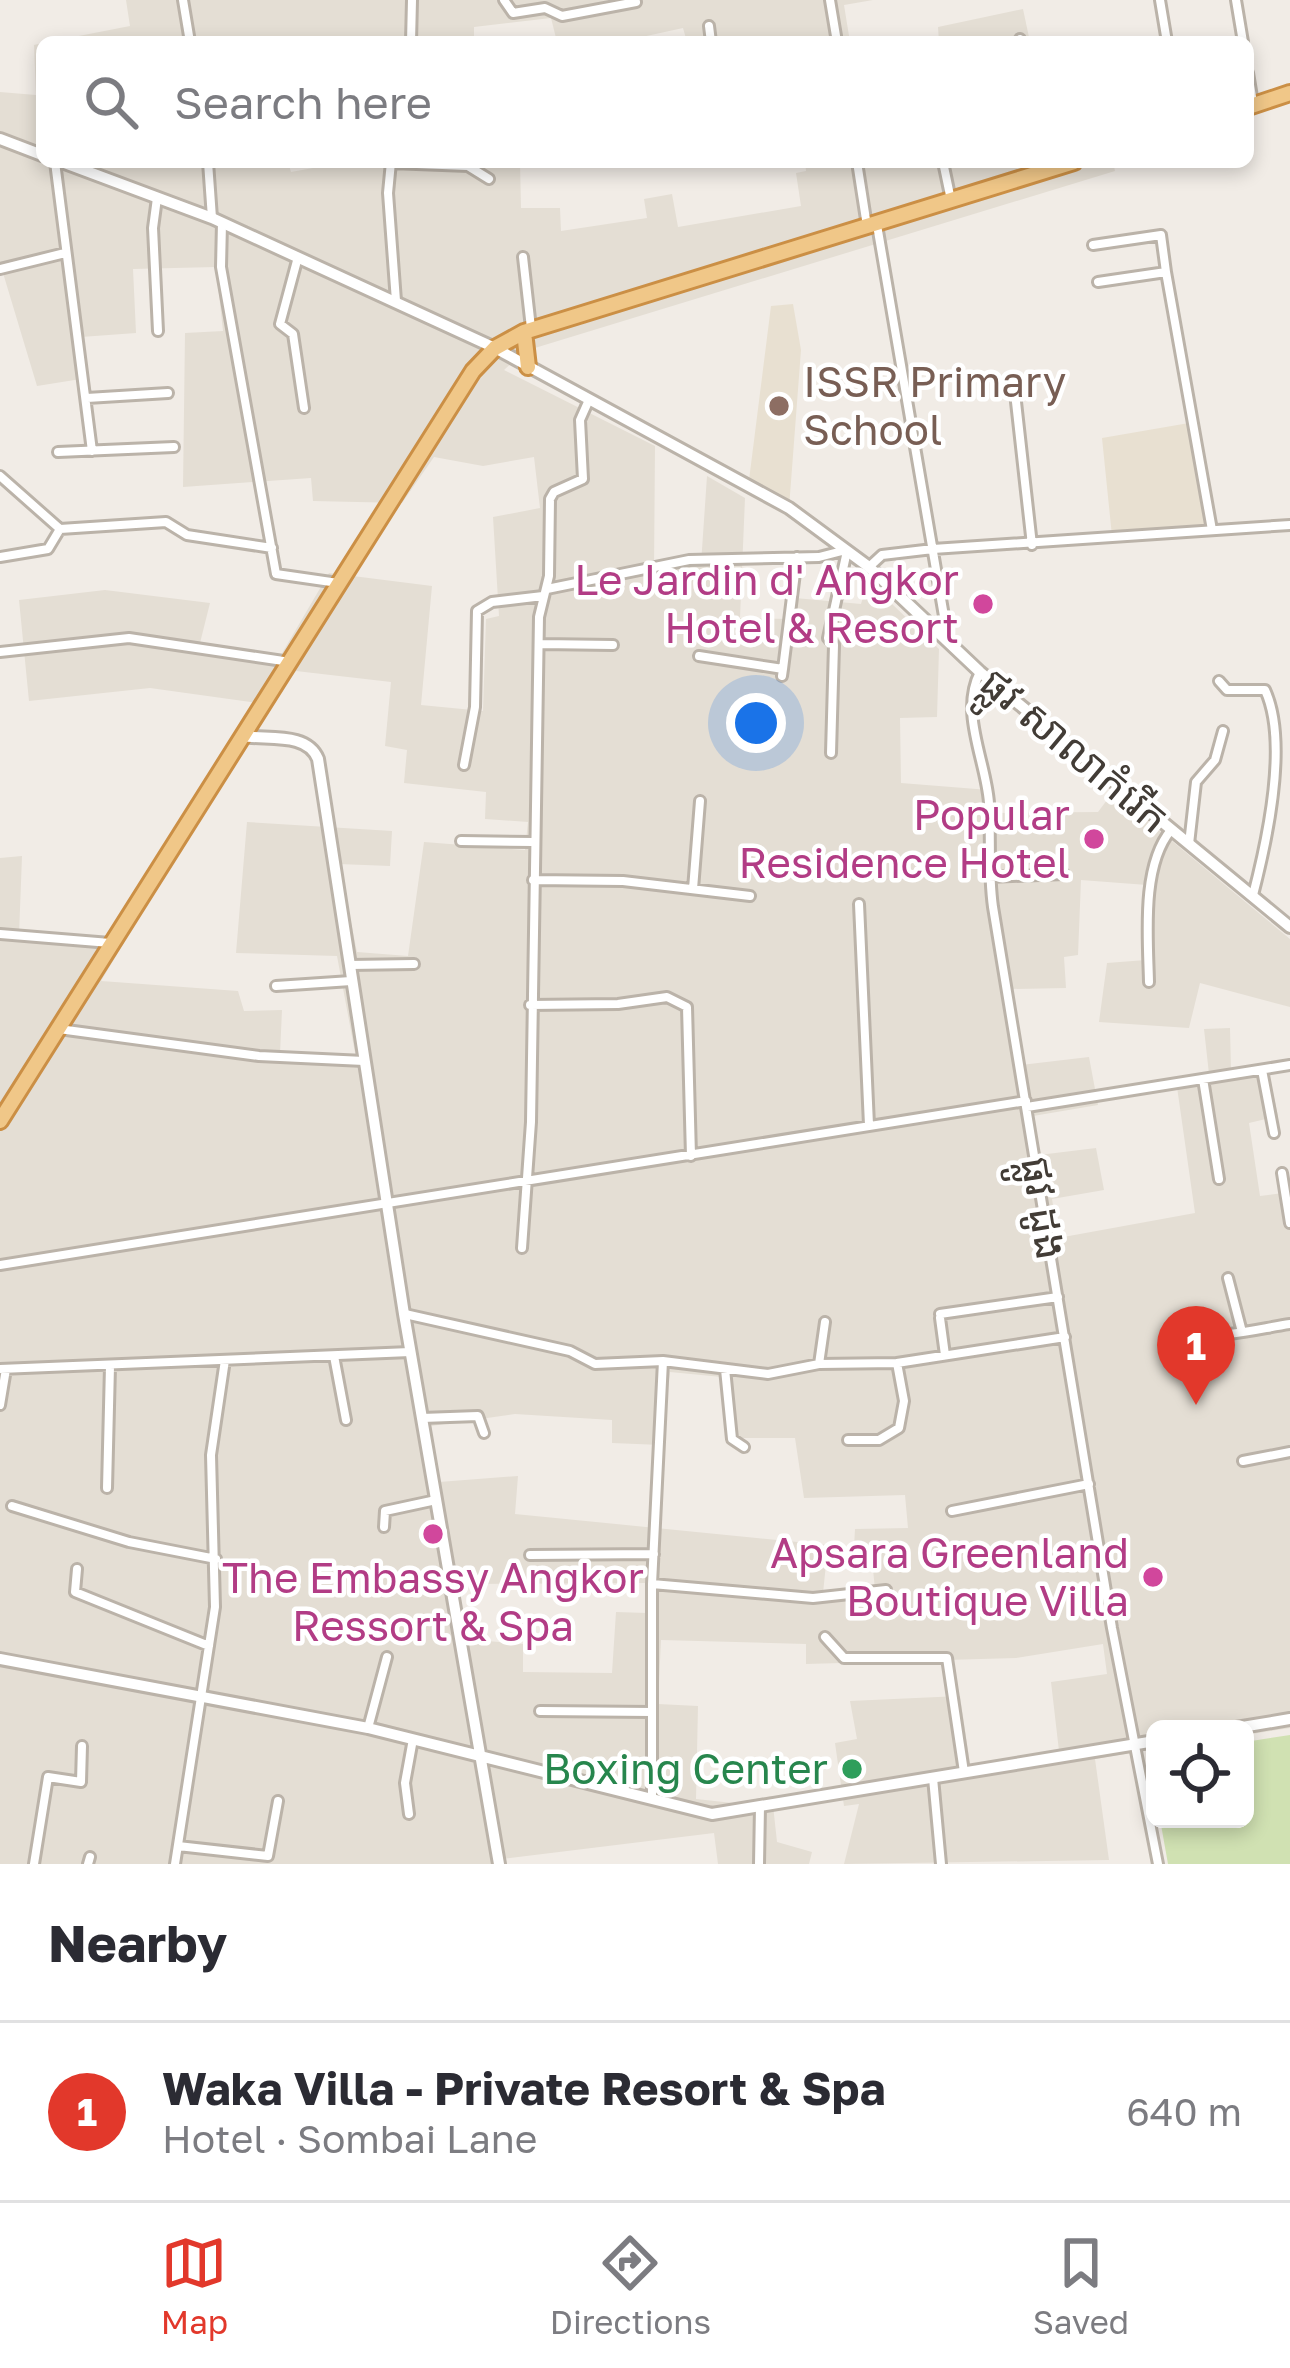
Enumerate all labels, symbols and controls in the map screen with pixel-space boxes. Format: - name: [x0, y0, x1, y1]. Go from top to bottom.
- search box: [36, 36, 1254, 168]
- icon: search: [78, 69, 144, 135]
- text: Search here: [174, 75, 432, 129]
- place label: ISSR Primary School: [803, 356, 1066, 454]
- marker: ISSR Primary School: [766, 393, 792, 419]
- place label: Le Jardin d' Angkor Hotel & Resort: [574, 554, 959, 652]
- marker: Le Jardin d' Angkor Hotel & Resort: [970, 591, 996, 617]
- street label: ផ្លូវ សាលាកំរើក: [963, 656, 1180, 853]
- your location: [726, 693, 786, 753]
- place label: Popular Residence Hotel: [738, 789, 1070, 887]
- marker: Popular Residence Hotel: [1081, 826, 1107, 852]
- street label: ផ្លូវ ដូង: [999, 1152, 1078, 1265]
- pin: 1: [1157, 1306, 1235, 1405]
- marker: The Embassy Angkor Ressort & Spa: [420, 1521, 446, 1547]
- place label: Apsara Greenland Boutique Villa: [770, 1527, 1129, 1625]
- place label: The Embassy Angkor Ressort & Spa: [222, 1552, 644, 1650]
- marker: Apsara Greenland Boutique Villa: [1140, 1564, 1166, 1590]
- map controls: [1146, 1720, 1254, 1828]
- button: locate: [1146, 1720, 1254, 1828]
- place label: Boxing Center: [543, 1743, 828, 1793]
- marker: Boxing Center: [839, 1756, 865, 1782]
- text: Nearby: [48, 1912, 227, 1973]
- text: Waka Villa - Private Resort & Spa: [162, 2061, 886, 2115]
- text: 1: [77, 2088, 97, 2135]
- text: 640 m: [1126, 2088, 1242, 2135]
- text: Hotel · Sombai Lane: [162, 2115, 537, 2162]
- tab: Map: [161, 2230, 228, 2341]
- tab: Directions: [550, 2230, 711, 2341]
- tab: Saved: [1033, 2230, 1129, 2341]

